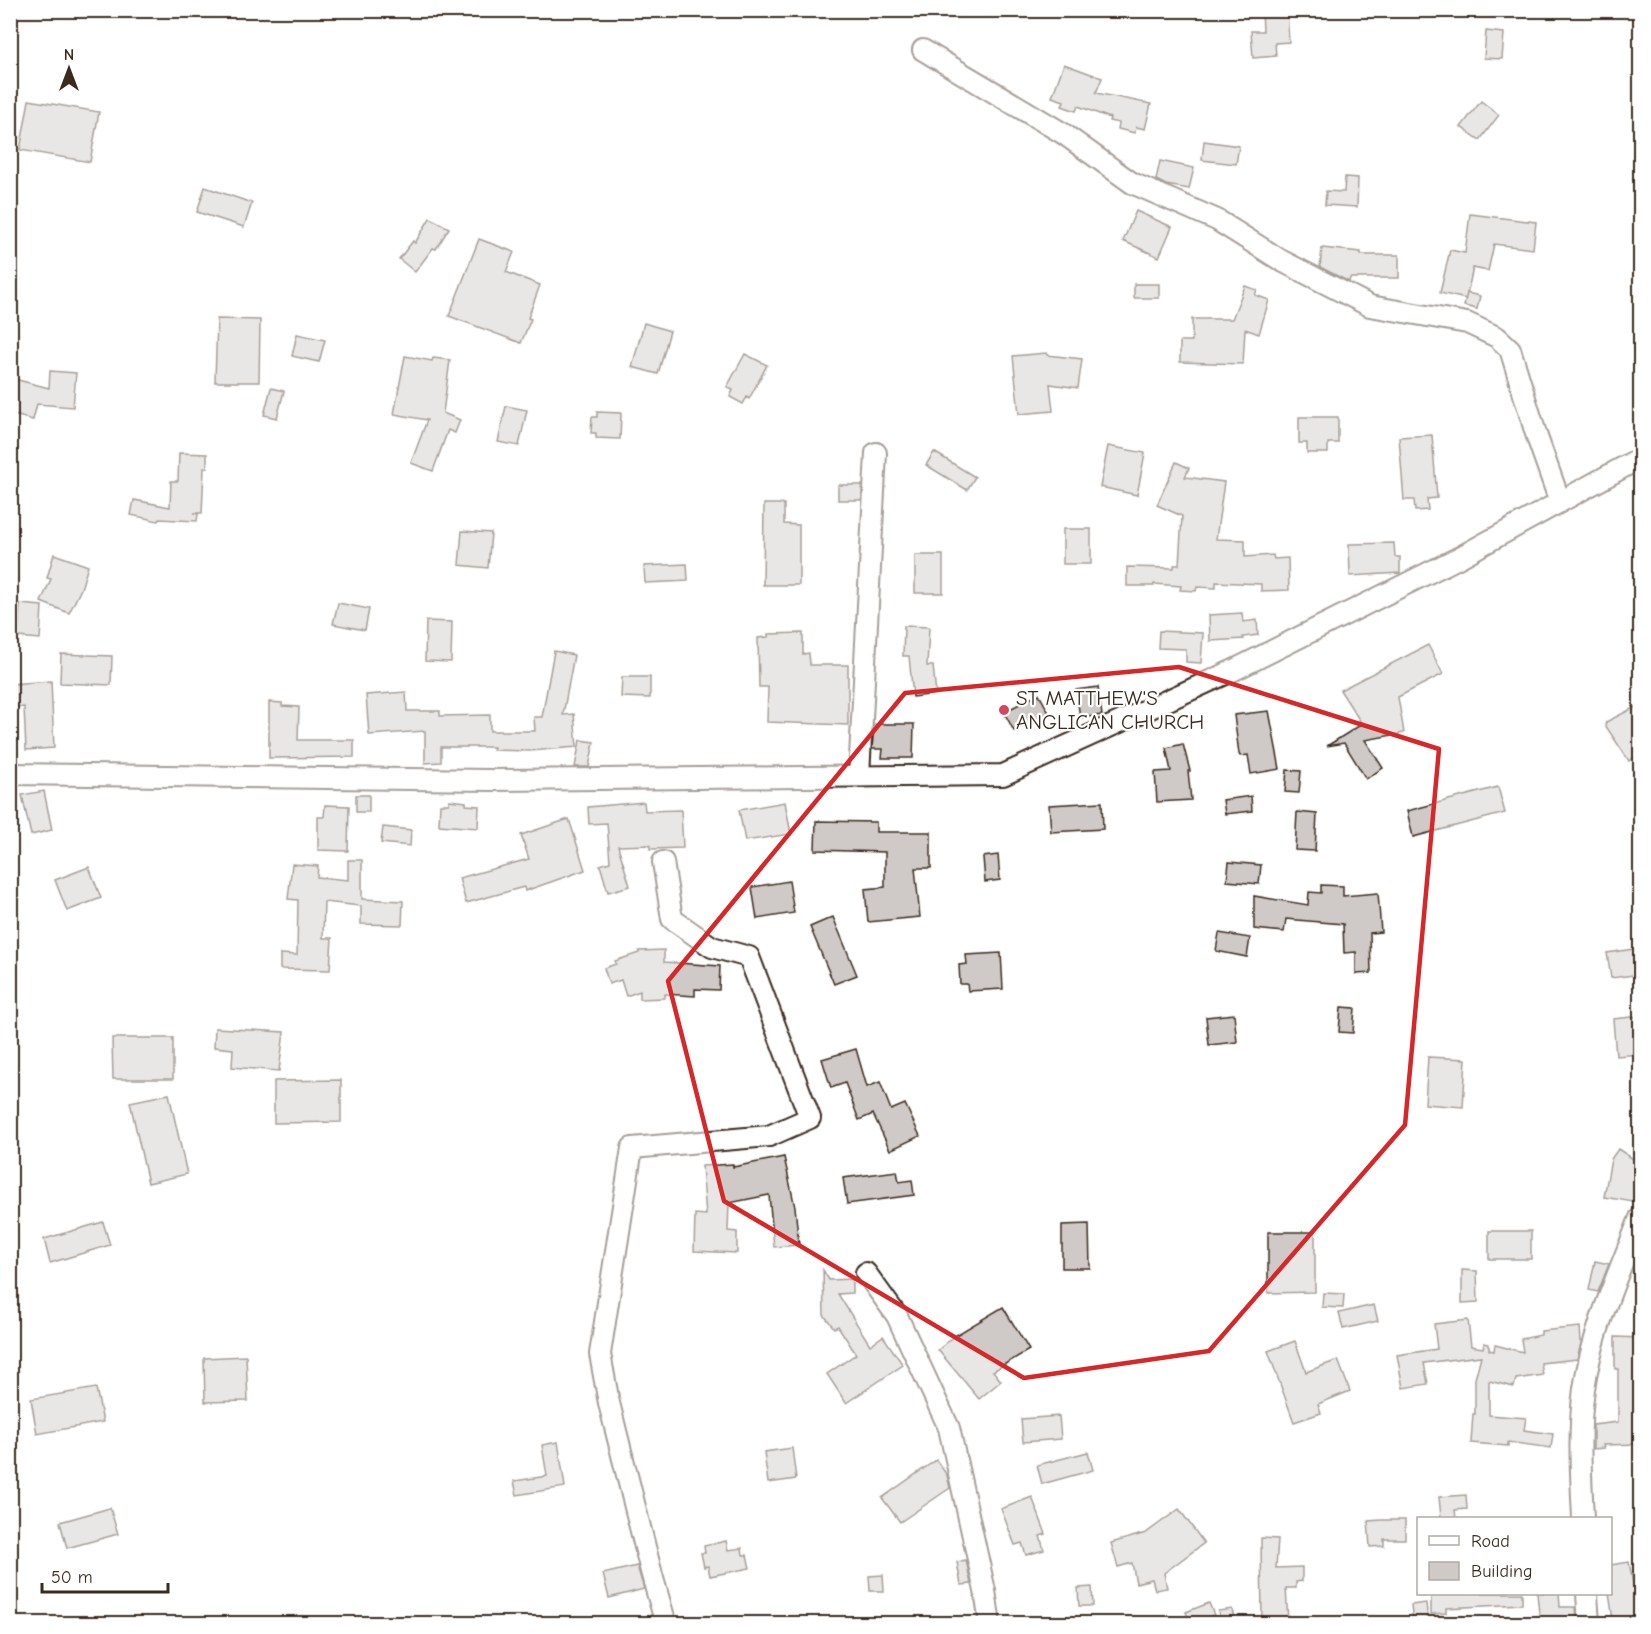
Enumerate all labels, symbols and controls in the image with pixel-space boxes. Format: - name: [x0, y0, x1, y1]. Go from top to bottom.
- north arrow: [39, 39, 99, 99]
- text: N: [64, 46, 74, 64]
- place label: ST MATTHEW'S ANGLICAN CHURCH: [1016, 686, 1204, 734]
- marker: ST MATTHEW'S ANGLICAN CHURCH: [997, 703, 1011, 717]
- legend: [1417, 1517, 1612, 1595]
- text: Road: [1471, 1531, 1510, 1552]
- scale bar: [42, 1556, 168, 1594]
- text: Building: [1471, 1561, 1533, 1582]
- text: 50 m: [51, 1567, 93, 1588]

